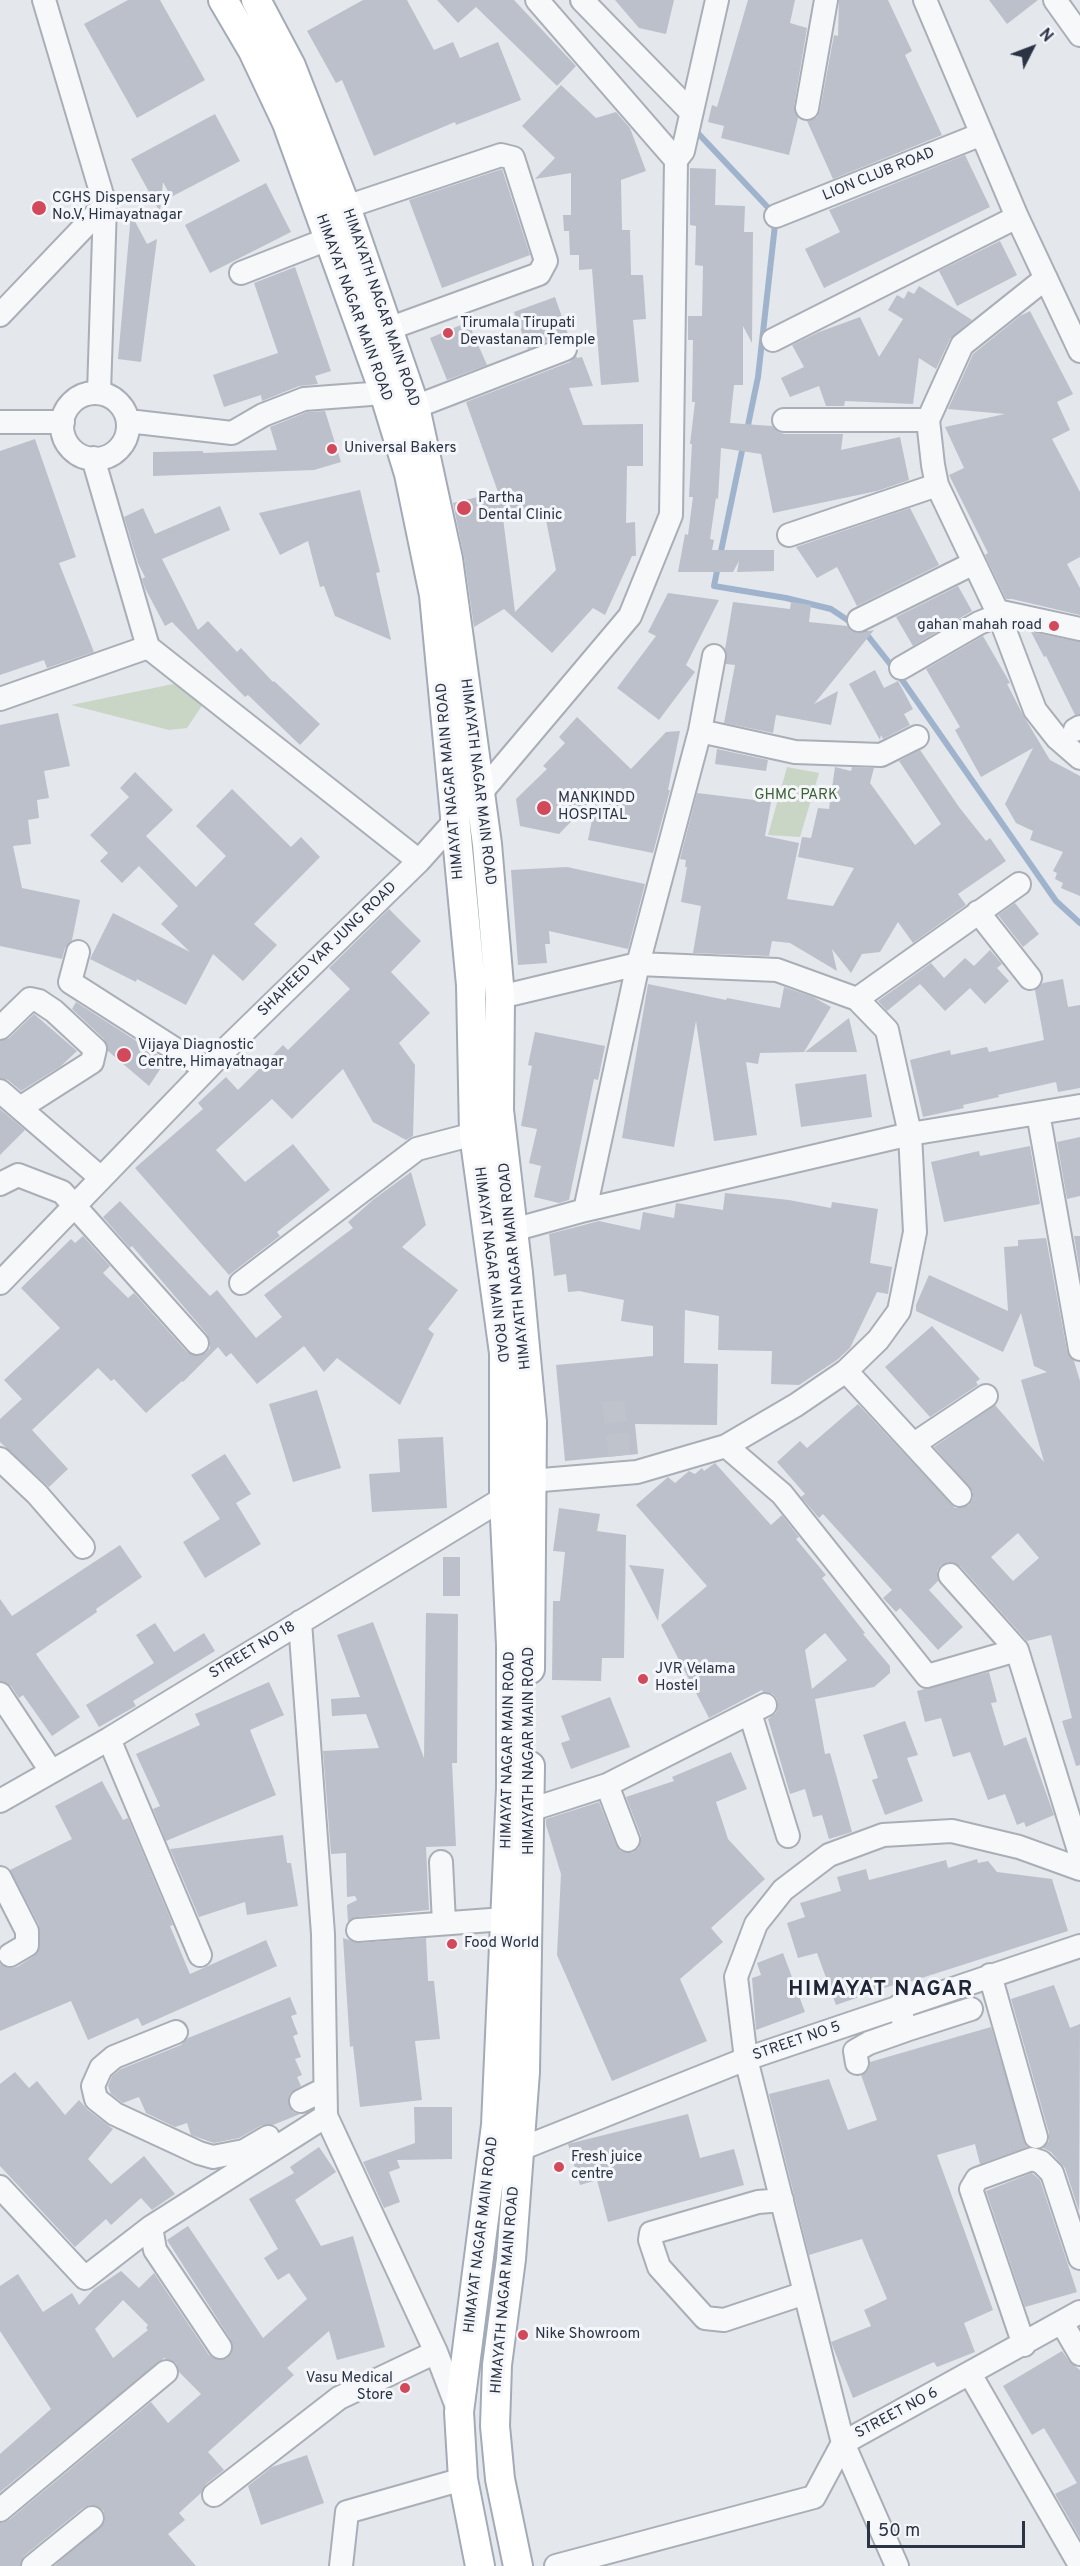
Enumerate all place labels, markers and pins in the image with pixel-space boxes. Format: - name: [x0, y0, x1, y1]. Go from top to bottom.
- place label: CGHS Dispensary No.V, Himayatnagar: [52, 190, 183, 225]
- marker: CGHS Dispensary No.V, Himayatnagar: [30, 199, 48, 217]
- place label: Tirumala Tirupati Devastanam Temple: [460, 315, 595, 350]
- marker: Tirumala Tirupati Devastanam Temple: [441, 326, 455, 340]
- place label: Universal Bakers: [344, 440, 457, 458]
- marker: Universal Bakers: [325, 442, 339, 456]
- place label: Partha Dental Clinic: [478, 490, 563, 525]
- marker: Partha Dental Clinic: [455, 499, 473, 517]
- place label: gahan mahah road: [917, 617, 1042, 635]
- marker: gahan mahah road: [1047, 619, 1061, 633]
- place label: MANKINDD HOSPITAL: [558, 790, 635, 825]
- marker: MANKINDD HOSPITAL: [535, 799, 553, 817]
- place label: Vijaya Diagnostic Centre, Himayatnagar: [138, 1037, 284, 1072]
- marker: Vijaya Diagnostic Centre, Himayatnagar: [115, 1046, 133, 1064]
- place label: JVR Velama Hostel: [655, 1661, 735, 1696]
- marker: JVR Velama Hostel: [636, 1672, 650, 1686]
- place label: Food World: [464, 1935, 539, 1953]
- marker: Food World: [445, 1937, 459, 1951]
- place label: Fresh juice centre: [571, 2149, 642, 2184]
- marker: Fresh juice centre: [552, 2160, 566, 2174]
- place label: Nike Showroom: [535, 2326, 640, 2344]
- marker: Nike Showroom: [516, 2328, 530, 2342]
- place label: Vasu Medical Store: [306, 2370, 393, 2405]
- marker: Vasu Medical Store: [398, 2381, 412, 2395]

